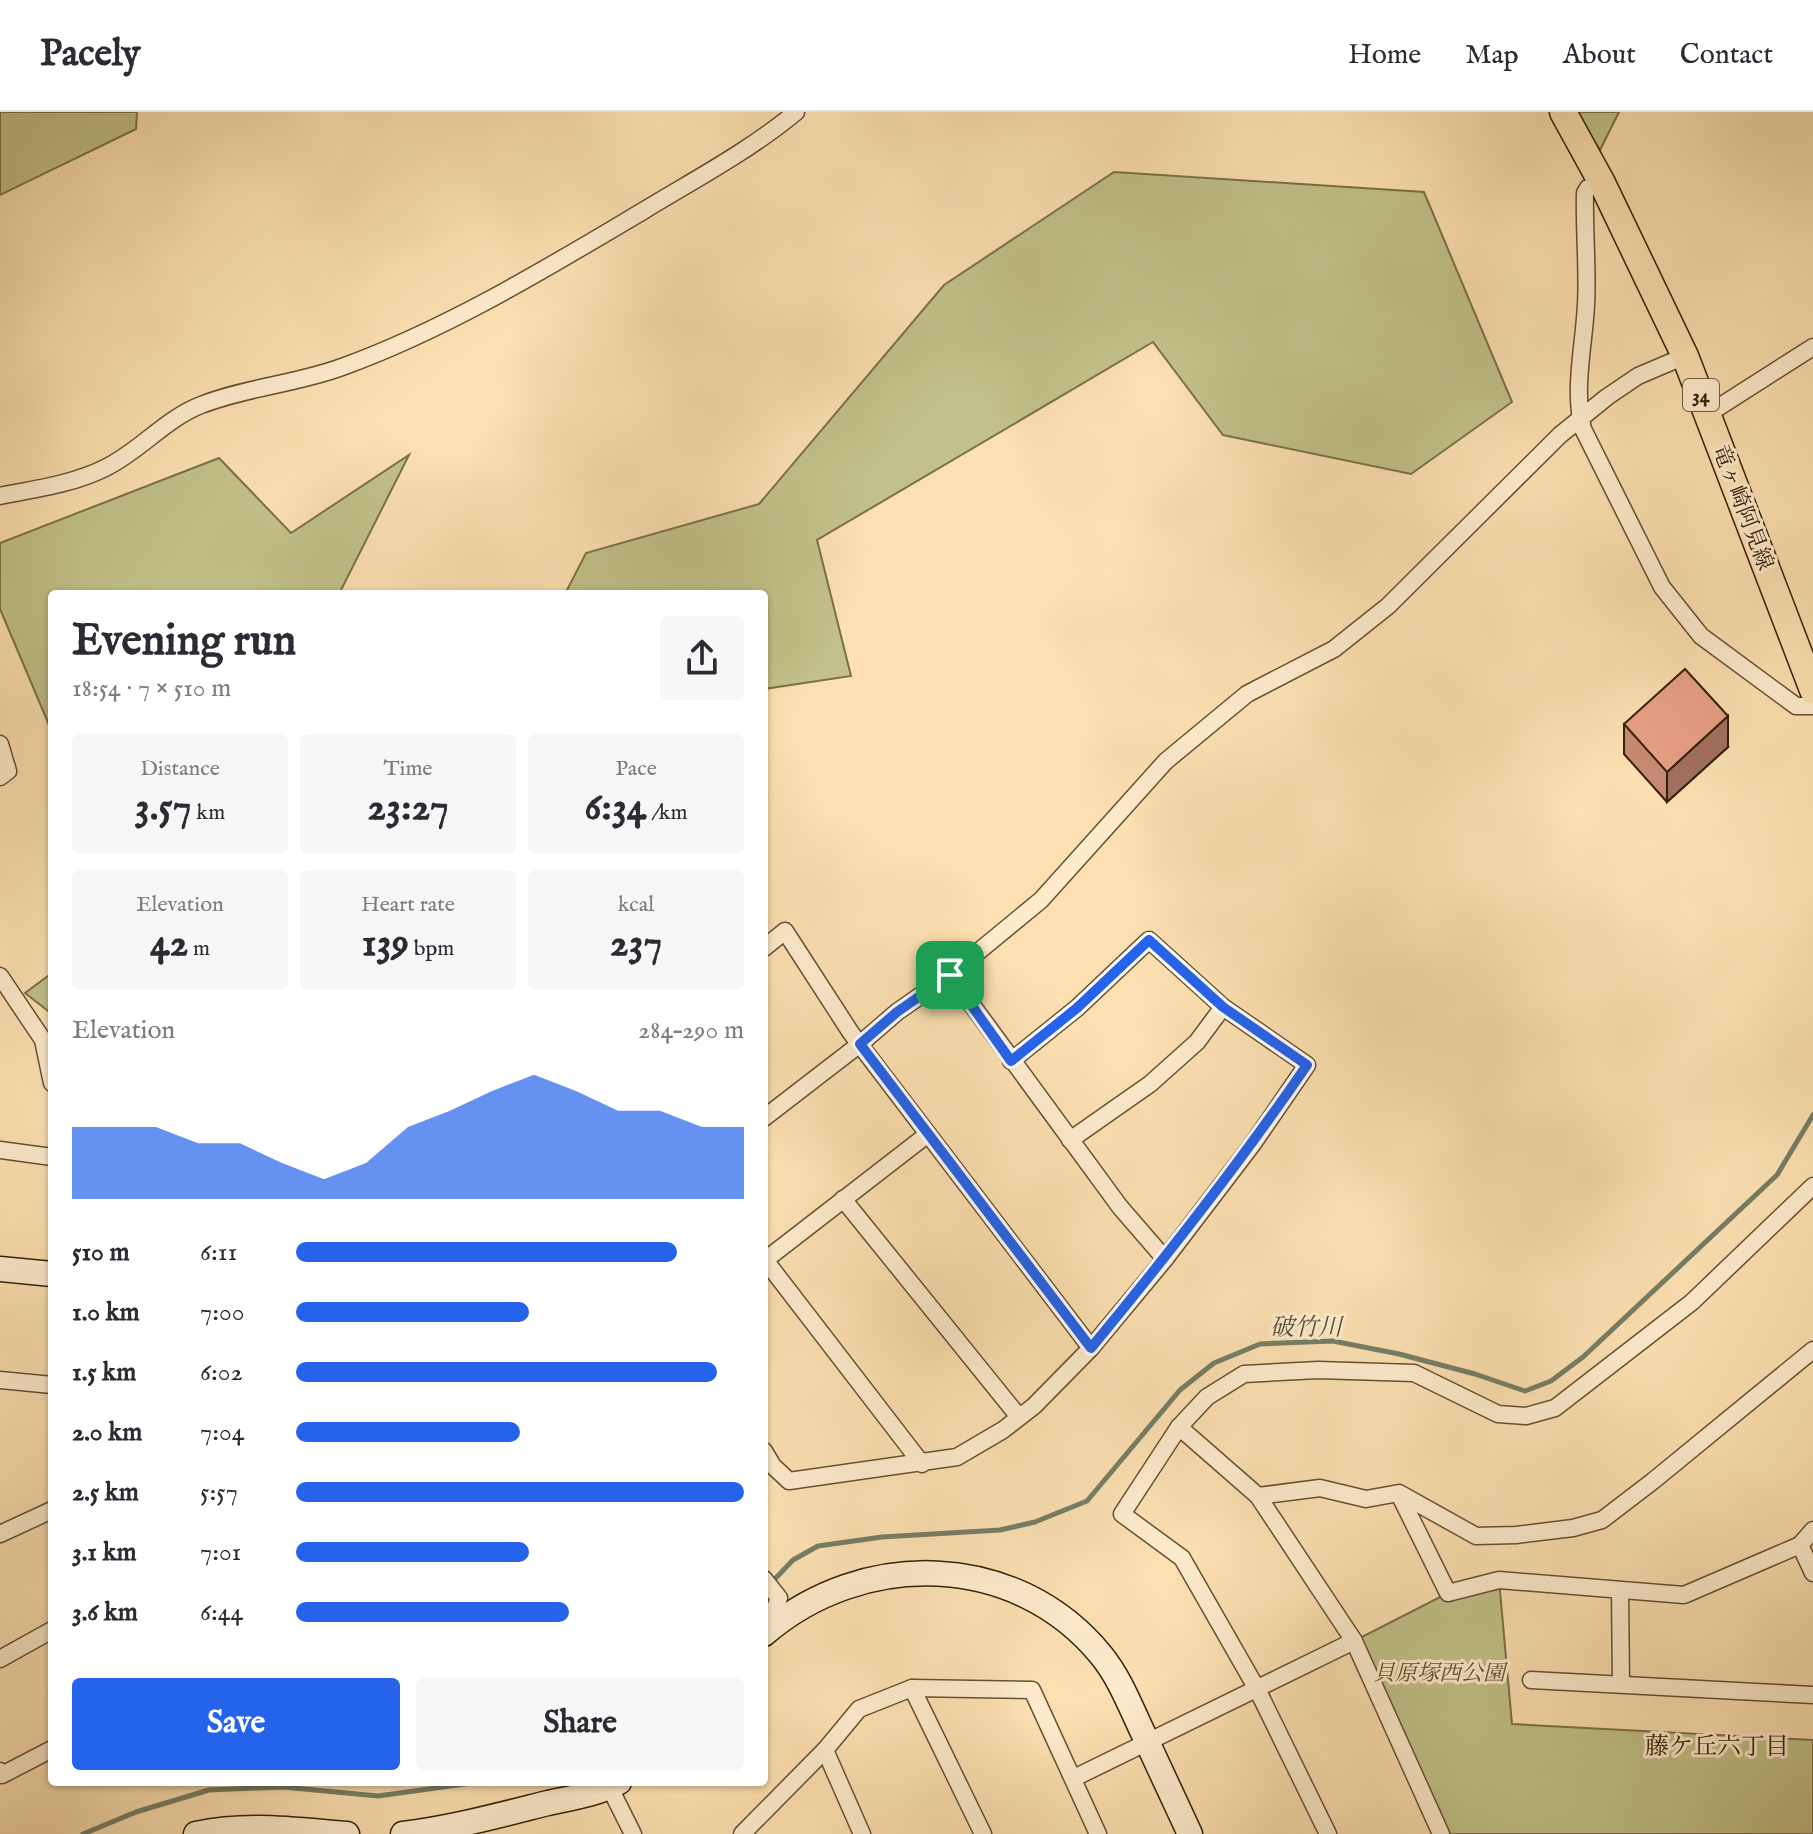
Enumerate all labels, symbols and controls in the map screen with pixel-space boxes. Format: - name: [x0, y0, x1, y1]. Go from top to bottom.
- text: Pacely: [40, 31, 141, 79]
- text: Home: [1348, 38, 1421, 73]
- text: Map: [1465, 38, 1519, 73]
- text: About: [1563, 38, 1636, 73]
- text: Contact: [1680, 38, 1773, 73]
- road number: 34: [1683, 379, 1719, 411]
- street label: 竜ヶ崎阿見線: [1705, 441, 1779, 574]
- text: Evening run: [72, 614, 296, 670]
- button: share: [660, 616, 744, 700]
- text: 18:54 · 7 × 510 m: [72, 672, 231, 705]
- text: Distance: [140, 755, 220, 783]
- text: Time: [384, 755, 432, 783]
- text: Pace: [615, 755, 657, 783]
- text: 3.57: [135, 783, 192, 834]
- text: 23:27: [367, 783, 449, 834]
- text: 6:34: [584, 783, 646, 834]
- text: km: [192, 799, 225, 827]
- text: /km: [646, 799, 688, 827]
- text: Elevation: [136, 891, 224, 919]
- text: Heart rate: [361, 891, 455, 919]
- text: kcal: [618, 891, 654, 919]
- text: 42: [150, 919, 188, 970]
- text: 139: [362, 919, 409, 970]
- text: 237: [610, 919, 662, 970]
- text: m: [188, 935, 210, 963]
- text: bpm: [409, 935, 454, 963]
- pin: [916, 941, 984, 1009]
- icon: arrive: [928, 953, 972, 997]
- text: Elevation: [72, 1014, 175, 1047]
- text: 284–290 m: [638, 1014, 744, 1047]
- text: 510 m: [72, 1236, 130, 1269]
- text: 6:11: [200, 1236, 237, 1269]
- text: 1.0 km: [72, 1296, 140, 1329]
- text: 7:00: [200, 1296, 245, 1329]
- water label: 破竹川: [1270, 1313, 1345, 1344]
- text: 1.5 km: [72, 1356, 136, 1389]
- text: 6:02: [200, 1356, 243, 1389]
- text: 2.0 km: [72, 1416, 142, 1449]
- text: 7:04: [200, 1416, 245, 1449]
- text: 2.5 km: [72, 1476, 139, 1509]
- text: 5:57: [200, 1476, 238, 1509]
- text: 3.1 km: [72, 1536, 137, 1569]
- text: 7:01: [200, 1536, 241, 1569]
- text: 3.6 km: [72, 1596, 138, 1629]
- text: 6:44: [200, 1596, 243, 1629]
- park label: 貝原塚西公園: [1373, 1660, 1508, 1688]
- button: Save: [72, 1678, 400, 1770]
- button: Share: [416, 1678, 744, 1770]
- district label: 藤ケ丘六丁目: [1645, 1732, 1789, 1763]

